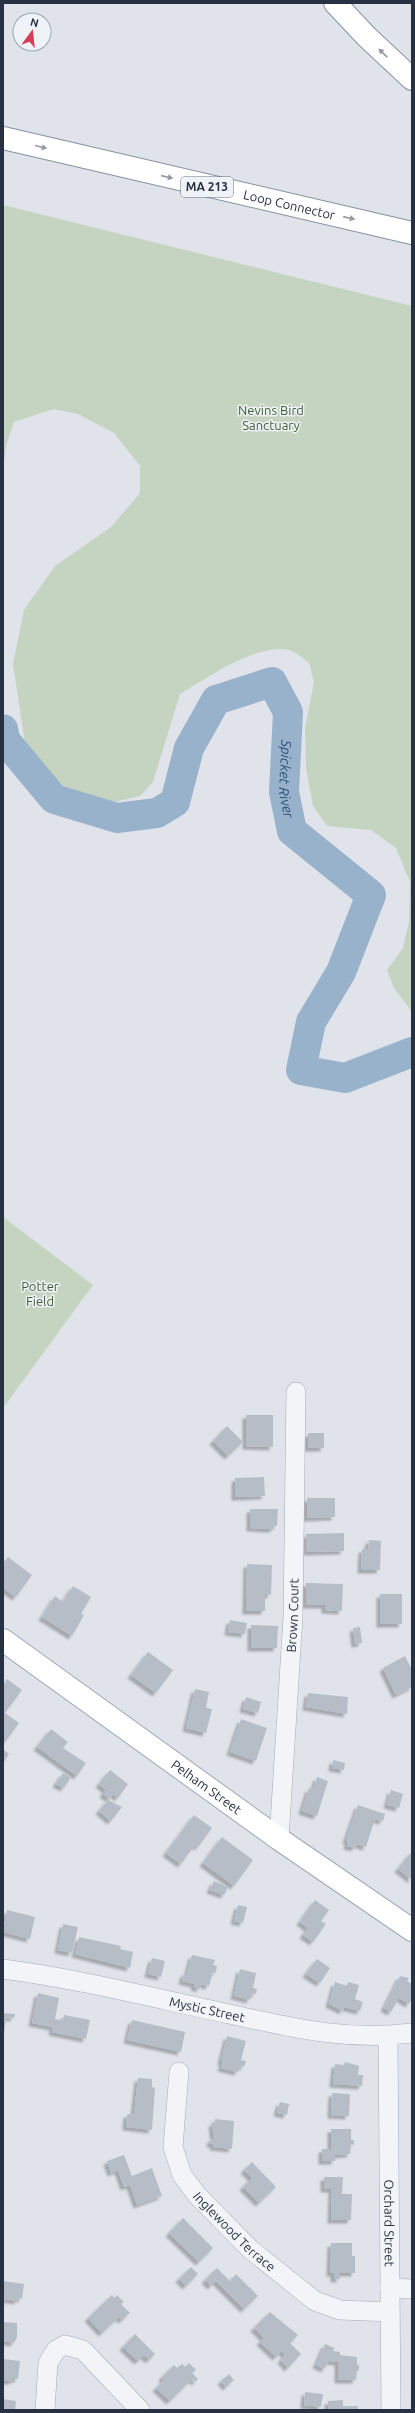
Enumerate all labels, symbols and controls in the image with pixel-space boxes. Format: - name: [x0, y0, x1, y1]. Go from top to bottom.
- north arrow: [12, 12, 52, 52]
- text: N: [29, 15, 40, 29]
- one-way arrow: [378, 48, 388, 58]
- one-way arrow: [35, 145, 47, 151]
- one-way arrow: [161, 175, 174, 181]
- road number: MA 213: [181, 177, 233, 197]
- street label: Loop Connector: [242, 187, 337, 222]
- one-way arrow: [343, 216, 355, 222]
- park label: Nevins Bird Sanctuary: [238, 403, 304, 432]
- water label: Spicket River: [276, 739, 297, 820]
- park label: Potter Field: [21, 1279, 59, 1308]
- street label: Brown Court: [284, 1578, 301, 1653]
- street label: Pelham Street: [169, 1757, 244, 1817]
- street label: Mystic Street: [168, 1994, 246, 2024]
- street label: Orchard Street: [382, 2179, 397, 2267]
- street label: Inglewood Terrace: [190, 2189, 278, 2274]

